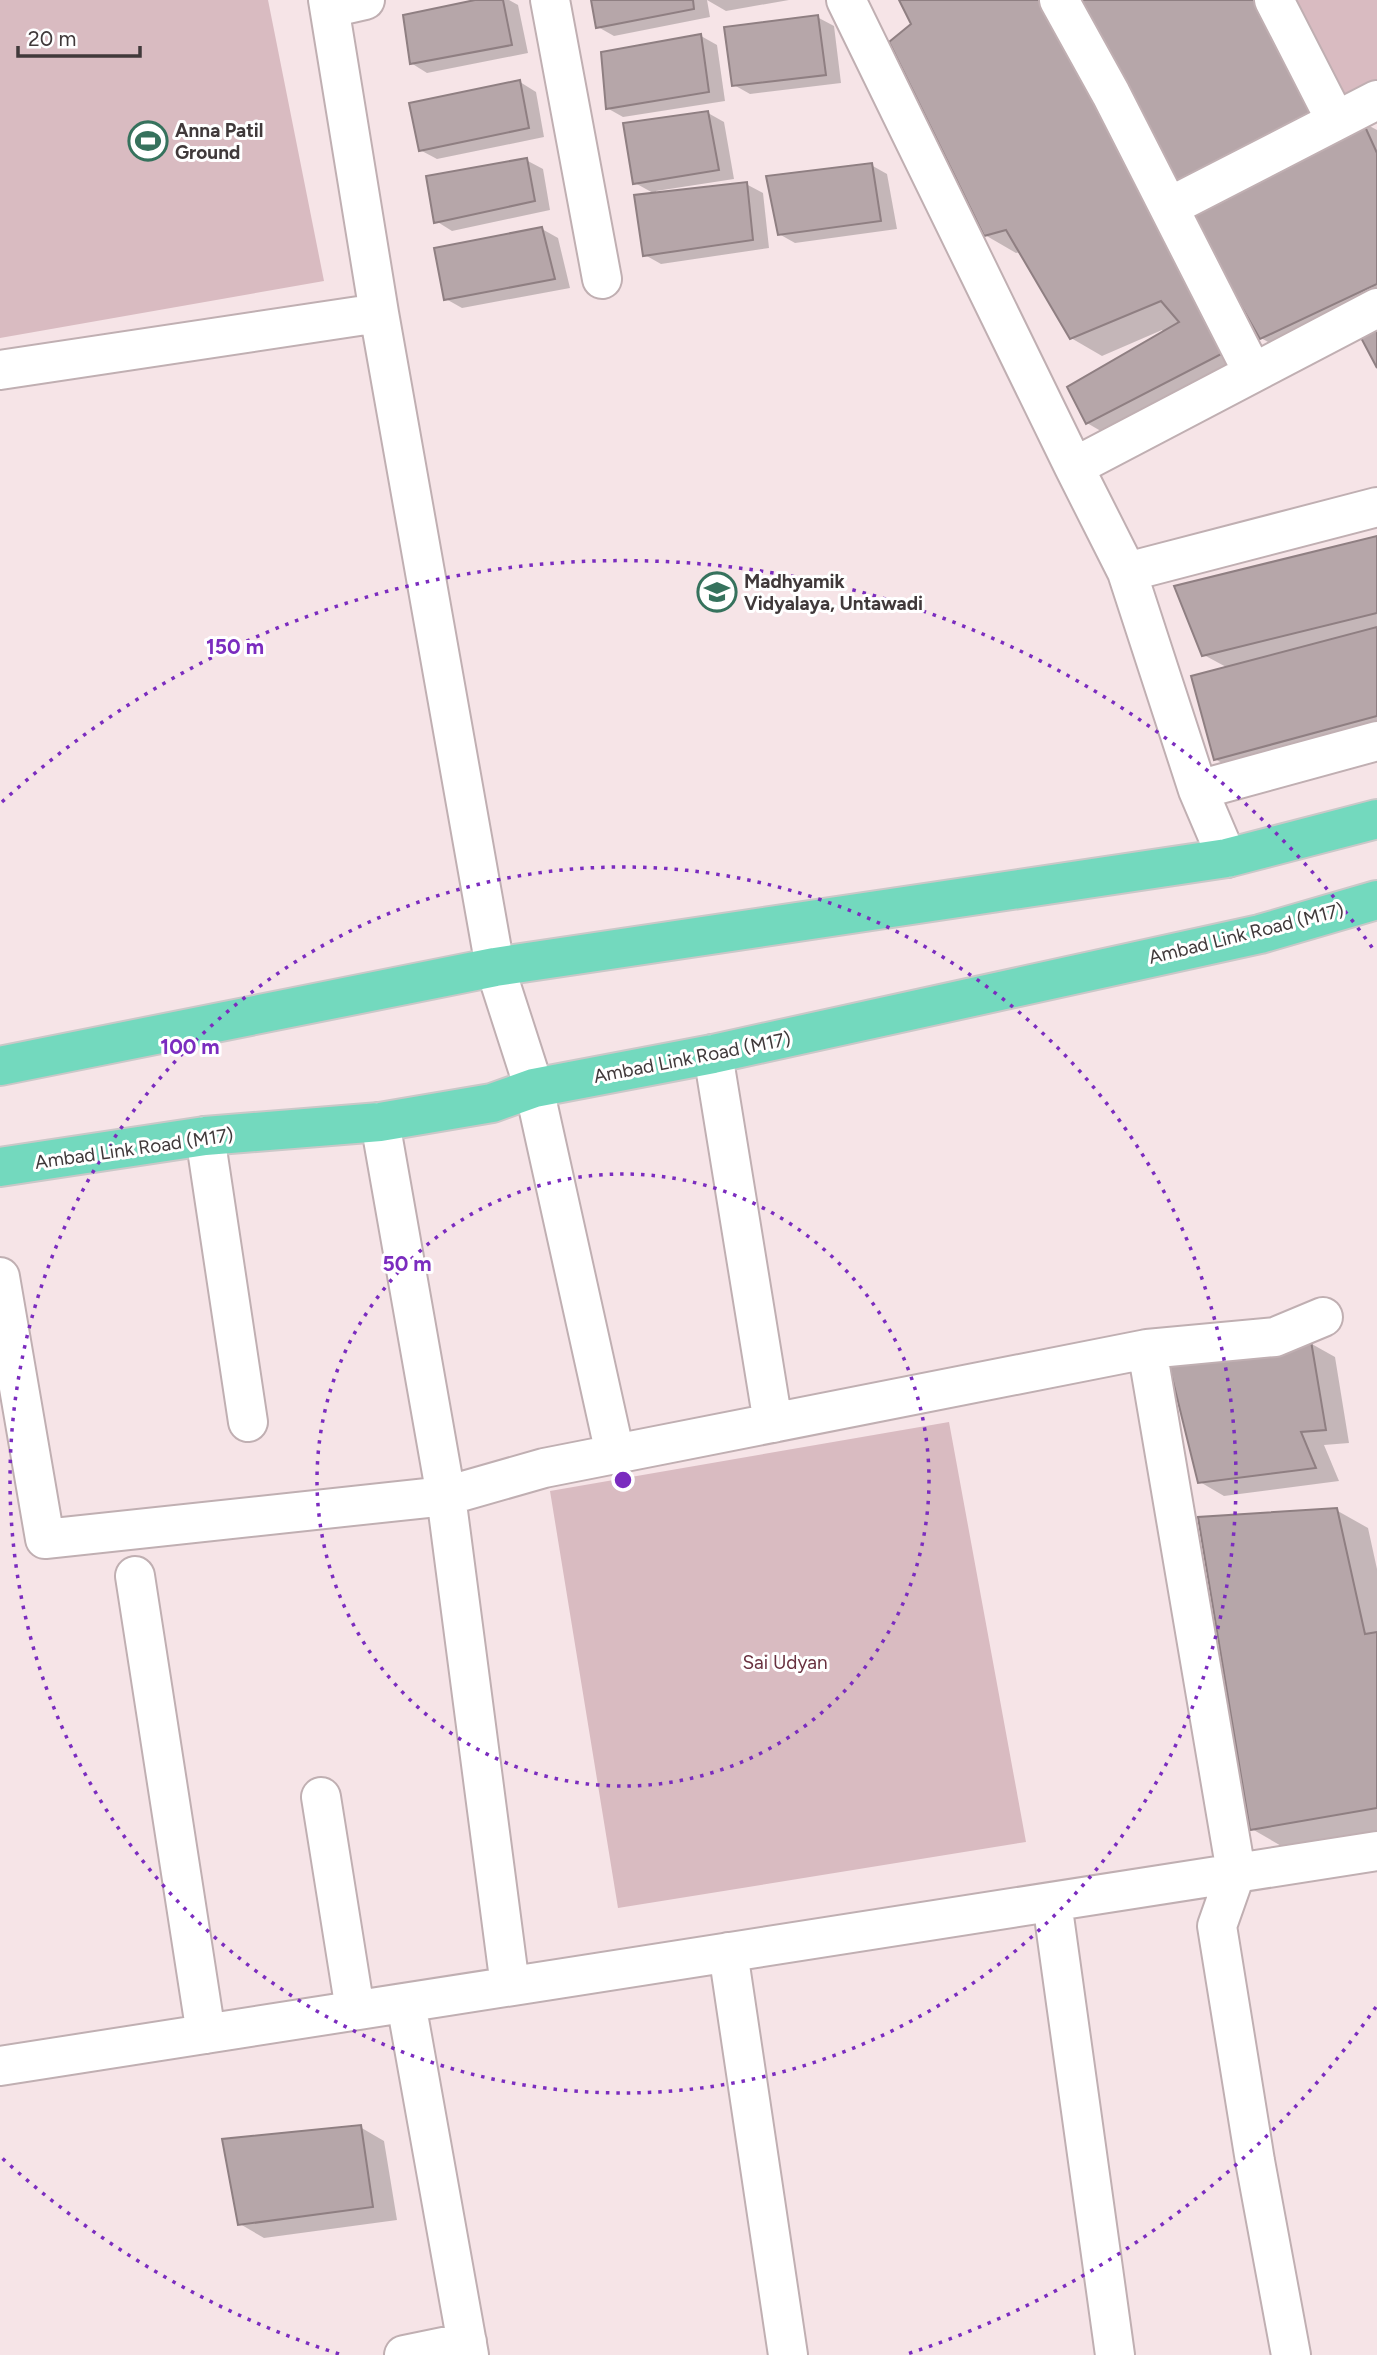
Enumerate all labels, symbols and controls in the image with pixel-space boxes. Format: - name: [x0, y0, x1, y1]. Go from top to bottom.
- scale bar: [18, 14, 140, 58]
- text: 20 m: [28, 26, 76, 51]
- place label: Anna Patil Ground: [175, 119, 263, 164]
- sports icon: Anna Patil Ground: [127, 120, 169, 162]
- place label: Madhyamik Vidyalaya, Untawadi: [744, 570, 923, 615]
- school or university icon: Madhyamik Vidyalaya, Untawadi: [696, 571, 738, 613]
- text: 150 m: [206, 634, 264, 659]
- street label: Ambad Link Road (M17): [1146, 898, 1346, 969]
- street label: Ambad Link Road (M17): [592, 1027, 793, 1088]
- text: 100 m: [160, 1034, 220, 1059]
- street label: Ambad Link Road (M17): [33, 1123, 235, 1174]
- text: 50 m: [382, 1251, 432, 1276]
- centre of rings: [611, 1468, 635, 1492]
- park label: Sai Udyan: [742, 1651, 828, 1674]

